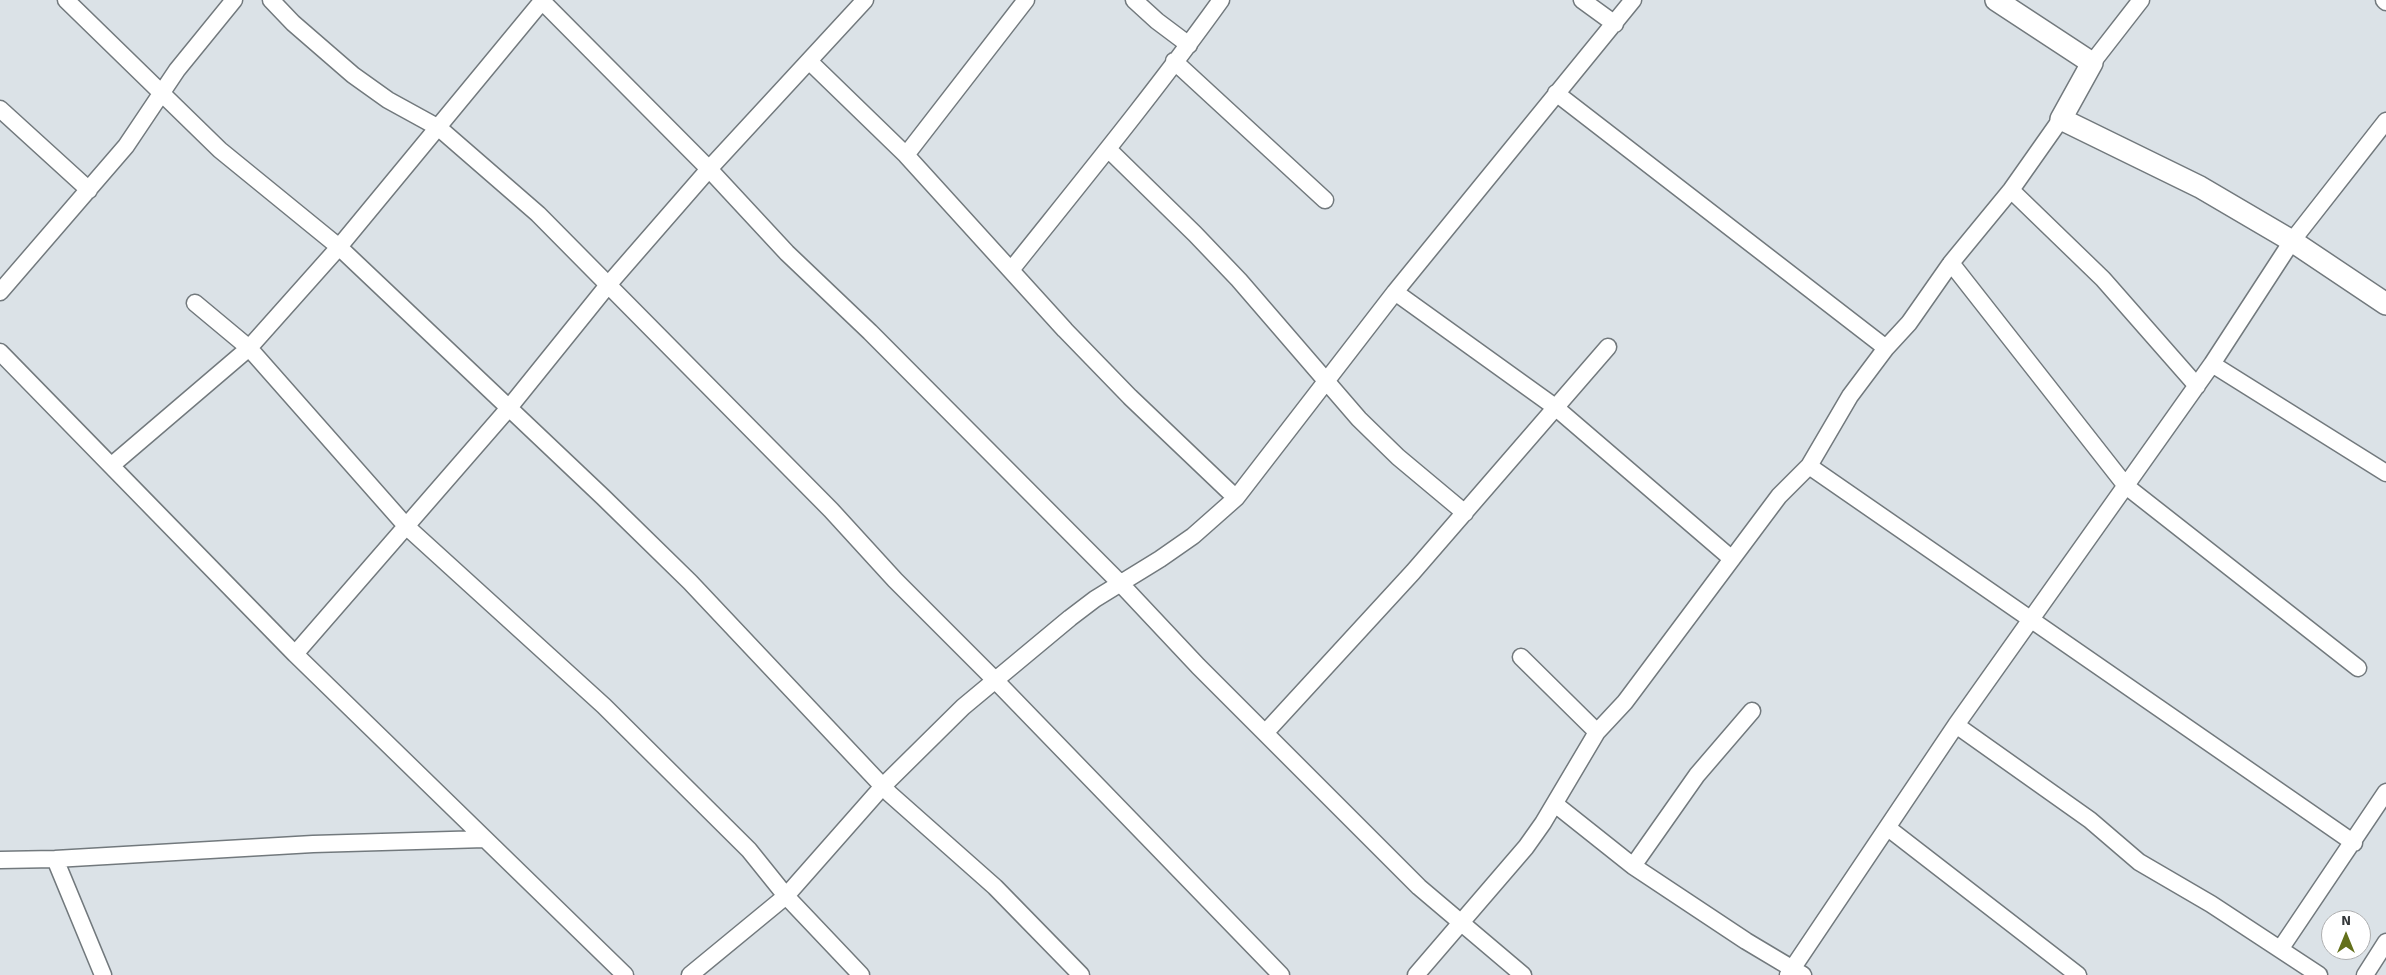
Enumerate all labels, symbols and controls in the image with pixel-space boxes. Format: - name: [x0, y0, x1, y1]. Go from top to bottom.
- north arrow: [2321, 910, 2371, 960]
- text: N: [2341, 912, 2351, 929]

